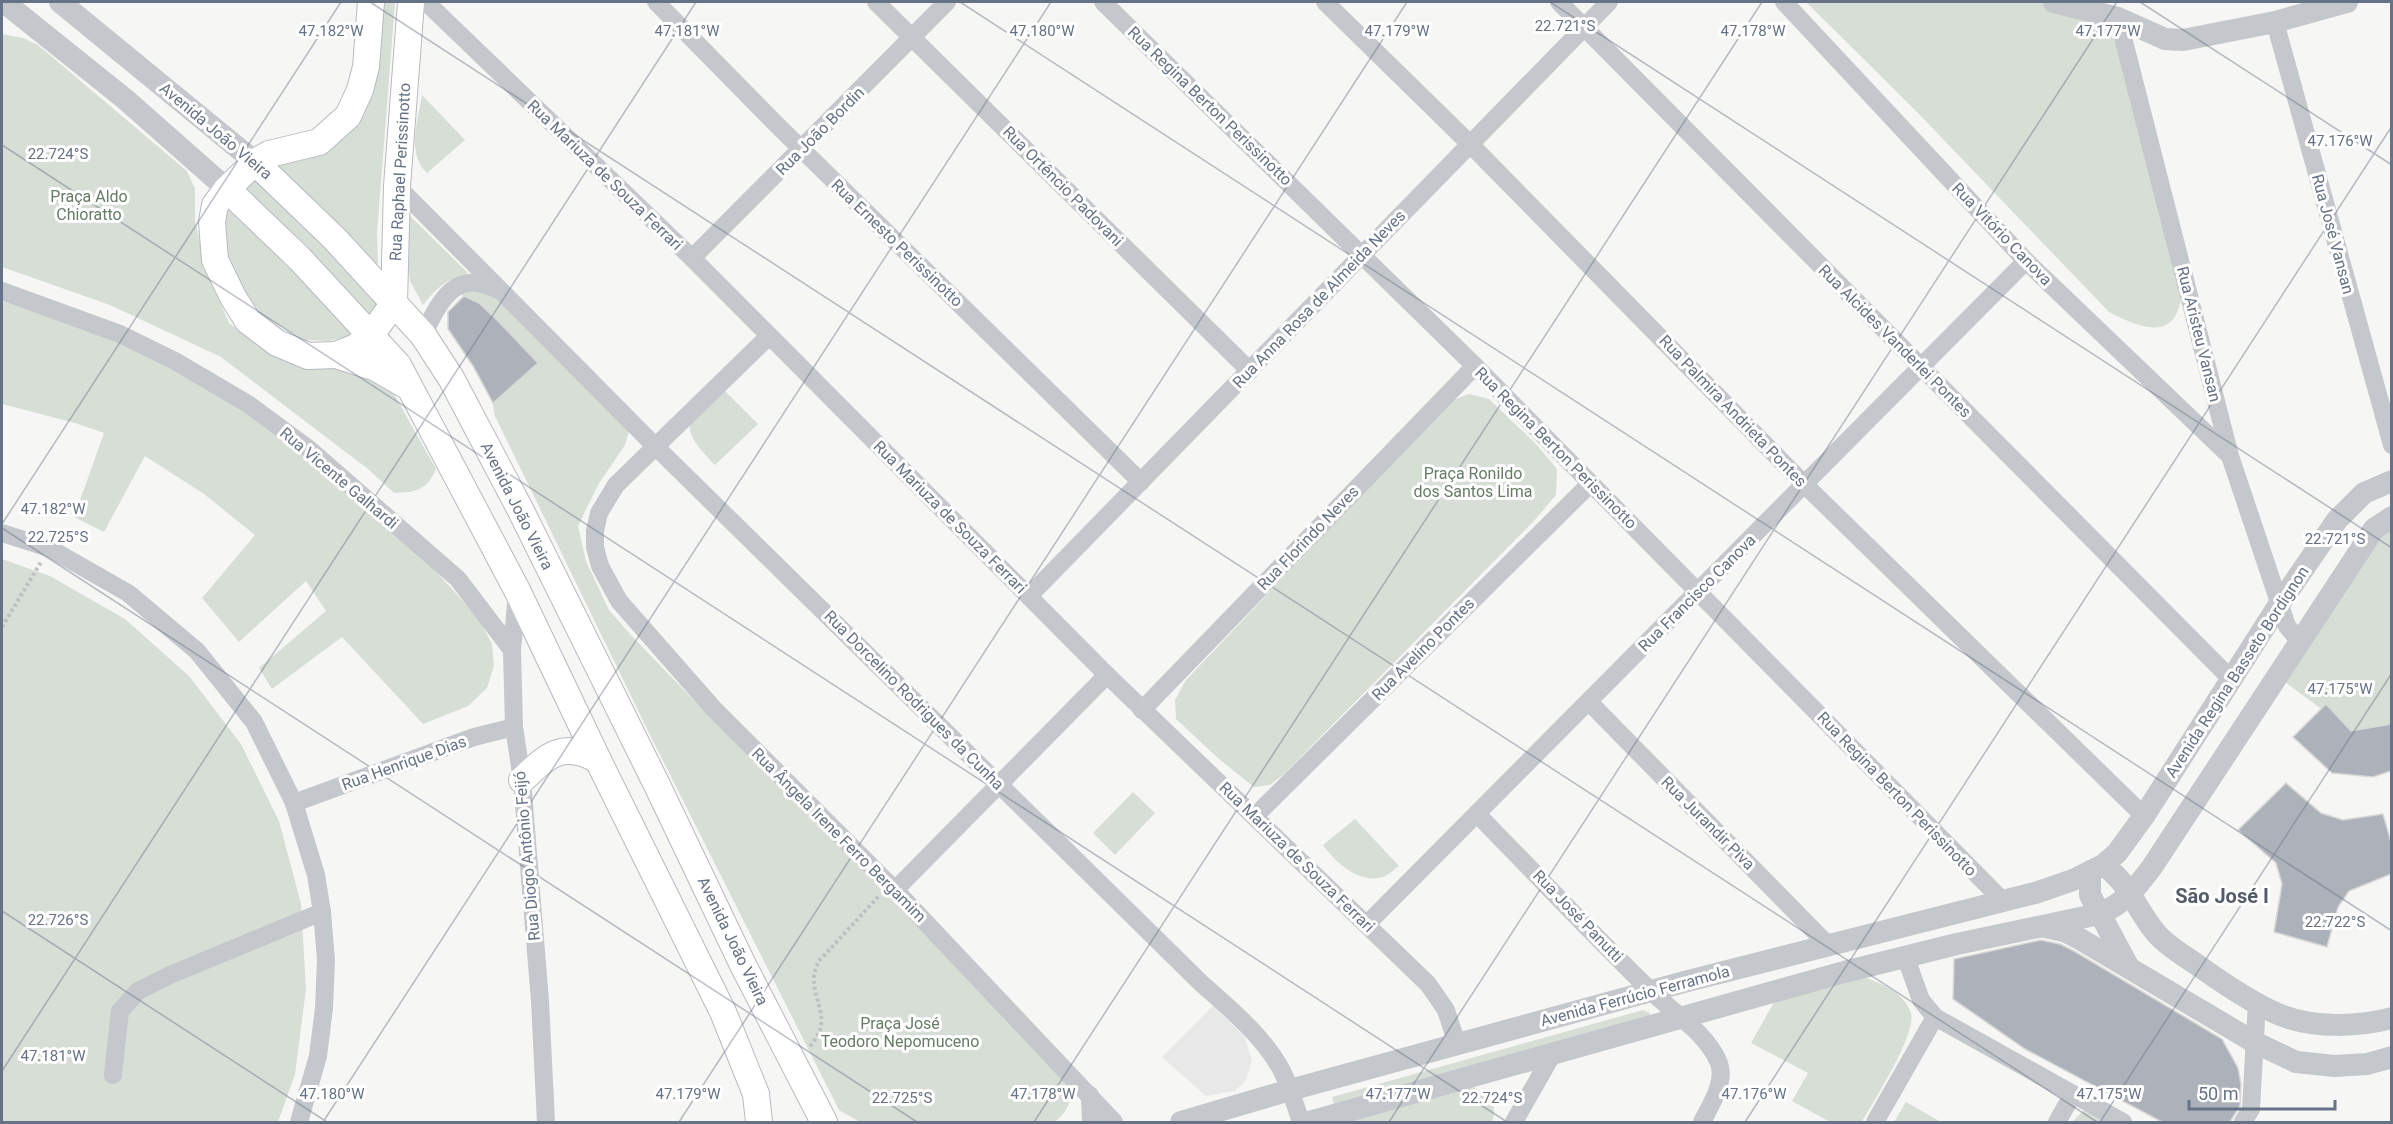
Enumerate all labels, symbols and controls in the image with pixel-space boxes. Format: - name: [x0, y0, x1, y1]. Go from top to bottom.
- text: 22.721°S: [1535, 17, 1595, 35]
- text: 47.182°W: [298, 22, 364, 40]
- text: 47.181°W: [654, 22, 720, 40]
- text: 47.180°W: [1009, 22, 1075, 40]
- street label: Rua Regina Berton Perissinotto: [1124, 22, 1296, 190]
- text: 47.179°W: [1364, 22, 1430, 40]
- text: 47.178°W: [1720, 22, 1786, 40]
- text: 47.177°W: [2075, 22, 2141, 40]
- street label: Avenida João Vieira: [156, 79, 276, 183]
- street label: Rua Raphael Perissinotto: [386, 82, 414, 262]
- street label: Rua João Bordin: [772, 83, 868, 179]
- street label: Rua Mariuza de Souza Ferrari: [524, 96, 686, 254]
- street label: Rua Ortêncio Padovani: [999, 122, 1127, 250]
- text: 47.176°W: [2307, 132, 2373, 150]
- text: 22.724°S: [28, 145, 88, 163]
- street label: Rua José Vansan: [2308, 172, 2358, 296]
- street label: Rua Ernesto Perissinotto: [827, 175, 967, 311]
- street label: Rua Vitório Canova: [1948, 179, 2056, 289]
- park label: Praça Aldo Chioratto: [50, 187, 128, 224]
- street label: Rua Anna Rosa de Almeida Neves: [1229, 206, 1409, 392]
- street label: Rua Alcides Vanderlei Pontes: [1815, 261, 1975, 421]
- street label: Rua Aristeu Vansan: [2173, 264, 2225, 404]
- street label: Rua Palmira Andrieta Pontes: [1655, 331, 1811, 491]
- street label: Rua Regina Berton Perissinotto: [1471, 363, 1641, 533]
- street label: Rua Vicente Galhardi: [276, 423, 402, 533]
- street label: Rua Mariuza de Souza Ferrari: [870, 437, 1030, 597]
- street label: Avenida João Vieira: [477, 439, 557, 573]
- park label: Praça Ronildo dos Santos Lima: [1413, 464, 1533, 501]
- street label: Rua Florindo Neves: [1253, 482, 1363, 594]
- text: 47.182°W: [20, 500, 86, 518]
- text: 22.725°S: [28, 528, 88, 546]
- street label: Rua Francisco Canova: [1634, 530, 1760, 656]
- text: 22.721°S: [2305, 530, 2365, 548]
- street label: Avenida Regina Basseto Bordignon: [2161, 563, 2313, 781]
- street label: Rua Avelino Pontes: [1368, 594, 1478, 704]
- street label: Rua Dorcelino Rodrigues da Cunha: [820, 606, 1008, 794]
- text: 47.175°W: [2307, 680, 2373, 698]
- street label: Rua Regina Berton Perissinotto: [1813, 708, 1981, 880]
- street label: Rua Henrique Dias: [339, 732, 469, 794]
- street label: Rua Ângela Irene Ferro Bergamim: [748, 744, 930, 926]
- street label: Rua Diogo Antônio Feijó: [510, 770, 544, 942]
- street label: Rua Jurandir Piva: [1657, 772, 1759, 874]
- street label: Rua Mariuza de Souza Ferrari: [1216, 778, 1378, 936]
- street label: Rua José Panutti: [1529, 866, 1627, 966]
- street label: Avenida João Vieira: [694, 874, 772, 1008]
- district label: São José I: [2175, 884, 2269, 908]
- text: 22.726°S: [28, 911, 88, 929]
- text: 22.722°S: [2305, 913, 2365, 931]
- street label: Avenida Ferrúcio Ferramola: [1538, 962, 1732, 1030]
- park label: Praça José Teodoro Nepomuceno: [821, 1014, 979, 1051]
- text: 47.181°W: [20, 1047, 86, 1065]
- scale bar: [2189, 1073, 2334, 1111]
- text: 50 m: [2198, 1083, 2238, 1104]
- text: 47.180°W: [299, 1085, 365, 1103]
- text: 47.179°W: [655, 1085, 721, 1103]
- text: 47.178°W: [1010, 1085, 1076, 1103]
- text: 47.177°W: [1365, 1085, 1431, 1103]
- text: 47.176°W: [1721, 1085, 1787, 1103]
- text: 47.175°W: [2076, 1085, 2142, 1103]
- text: 22.725°S: [872, 1089, 932, 1107]
- text: 22.724°S: [1462, 1089, 1522, 1107]

